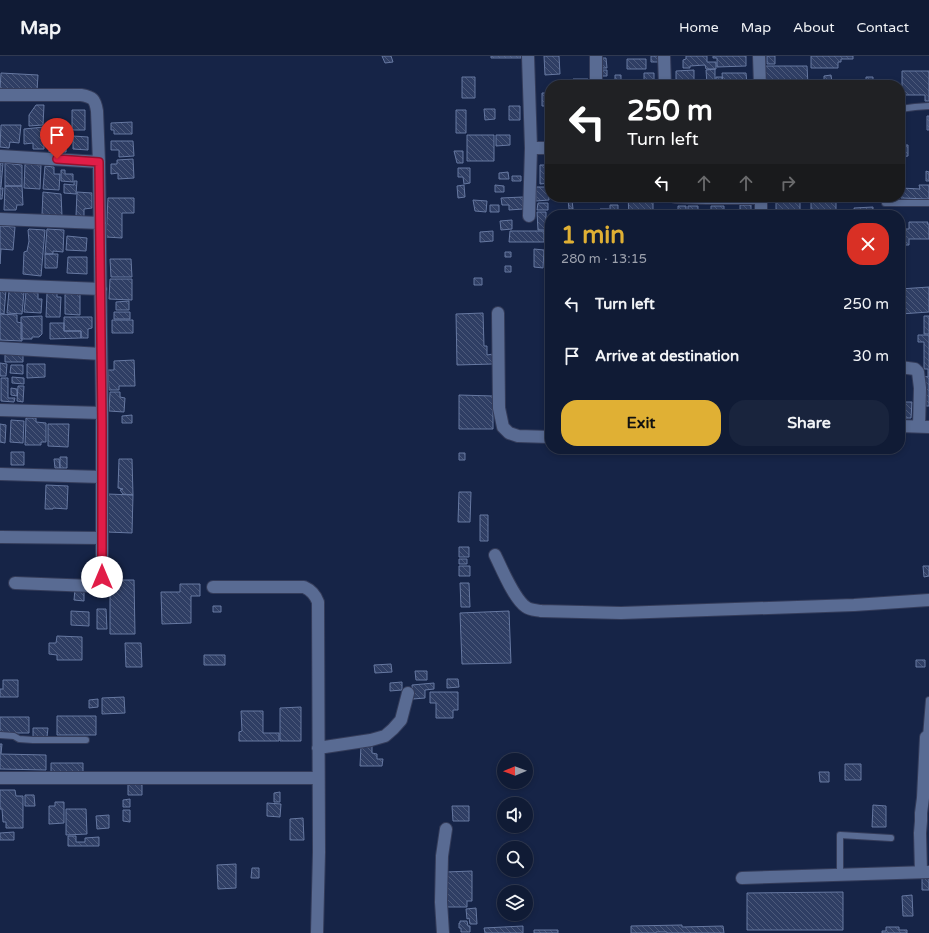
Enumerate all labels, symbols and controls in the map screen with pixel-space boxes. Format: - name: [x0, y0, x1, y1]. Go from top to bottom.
- text: Map: [20, 17, 61, 39]
- text: Home: [679, 19, 719, 36]
- text: Map: [741, 19, 771, 36]
- text: About: [793, 19, 835, 36]
- text: Contact: [857, 19, 909, 36]
- text: 250 m: [627, 94, 713, 128]
- icon: left: [561, 96, 613, 148]
- pin: [40, 118, 74, 159]
- icon: arrive: [46, 124, 68, 146]
- text: Turn left: [627, 128, 699, 150]
- icon: left: [651, 172, 673, 194]
- icon: ahead: [693, 172, 715, 194]
- icon: ahead: [735, 172, 757, 194]
- icon: right: [777, 172, 799, 194]
- text: 1 min: [561, 221, 625, 250]
- button: close: [847, 223, 889, 265]
- text: 280 m · 13:15: [561, 251, 647, 267]
- icon: left: [561, 293, 583, 315]
- text: Turn left: [595, 295, 655, 313]
- text: 250 m: [843, 295, 889, 313]
- icon: arrive: [561, 345, 583, 367]
- text: Arrive at destination: [595, 347, 739, 365]
- text: 30 m: [852, 347, 889, 365]
- button: Exit: [561, 400, 721, 446]
- button: Share: [729, 400, 889, 446]
- position arrow: [81, 556, 123, 598]
- north arrow: [497, 753, 533, 789]
- map controls: [497, 753, 533, 921]
- button: sound: [497, 797, 533, 833]
- button: search: [497, 841, 533, 877]
- button: layers: [497, 885, 533, 921]

